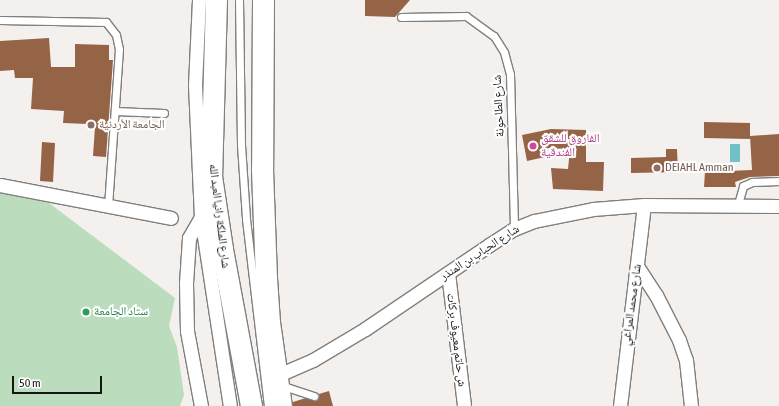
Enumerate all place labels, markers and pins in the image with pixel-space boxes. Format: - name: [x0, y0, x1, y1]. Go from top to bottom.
- place label: الجامعة الأردنية: [99, 118, 165, 132]
- marker: الجامعة الأردنية: [86, 120, 96, 130]
- place label: الفاروق للشقق الفندقية: [541, 132, 600, 160]
- marker: الفاروق للشقق الفندقية: [528, 141, 538, 151]
- place label: DEIAHL Amman: [665, 161, 734, 175]
- marker: DEIAHL Amman: [652, 163, 662, 173]
- place label: ستاد الجامعة: [94, 305, 148, 319]
- marker: ستاد الجامعة: [81, 307, 91, 317]

